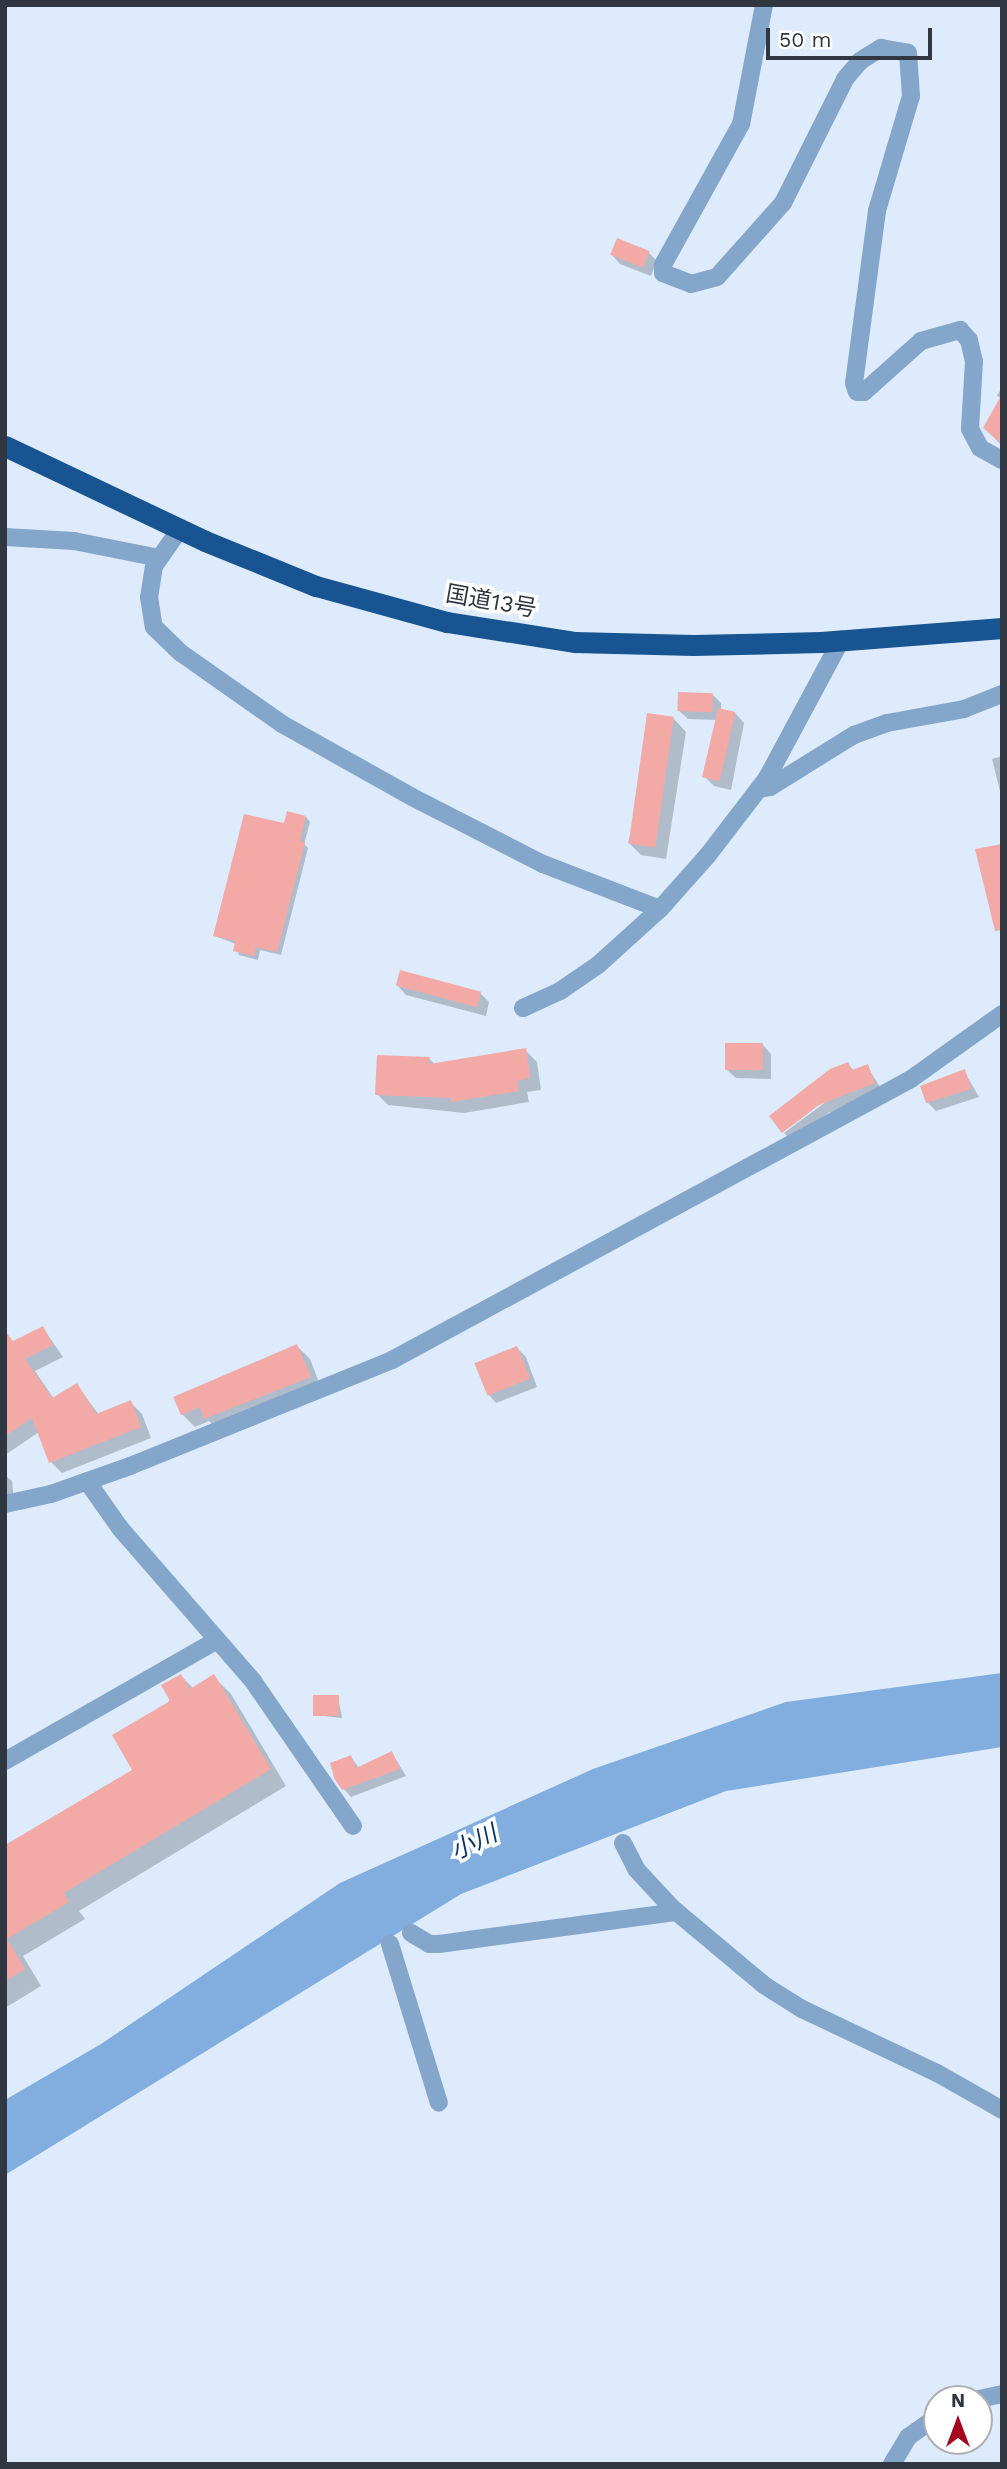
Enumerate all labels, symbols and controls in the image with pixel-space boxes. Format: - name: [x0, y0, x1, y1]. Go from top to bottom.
- scale bar: [769, 14, 935, 58]
- text: 50 m: [779, 27, 831, 52]
- street label: 国道13号: [444, 580, 538, 624]
- water label: 小川: [446, 1820, 502, 1866]
- north arrow: [923, 2385, 993, 2455]
- text: N: [951, 2389, 965, 2412]

